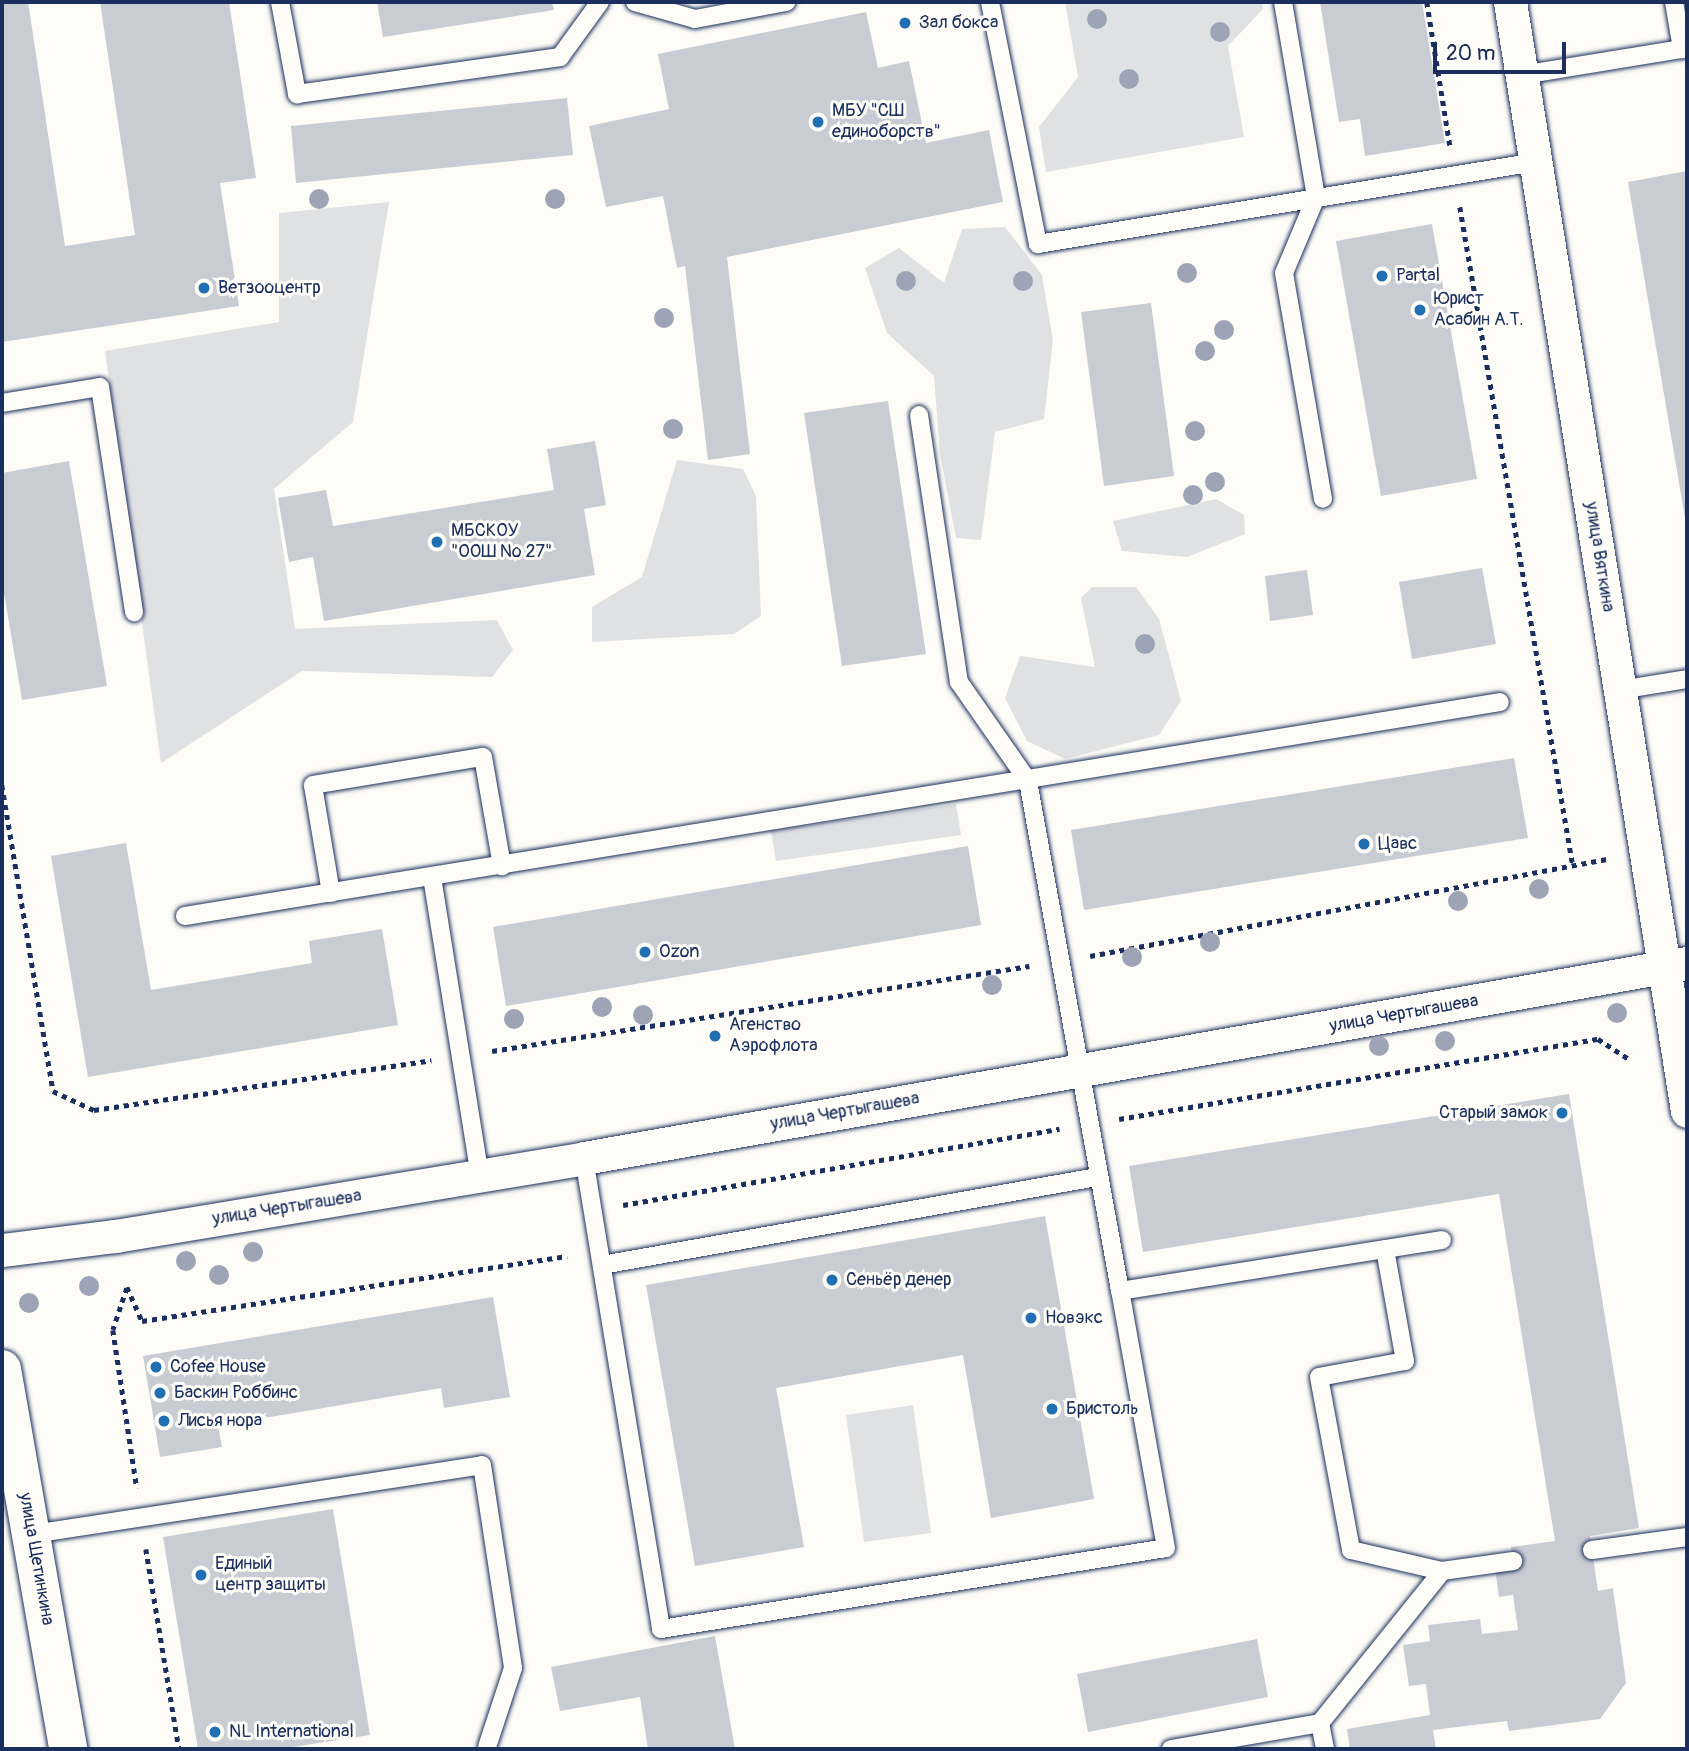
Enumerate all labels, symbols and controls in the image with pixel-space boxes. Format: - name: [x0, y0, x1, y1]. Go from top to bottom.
- place label: Зал бокса: [919, 12, 998, 34]
- marker: Зал бокса: [897, 15, 913, 31]
- scale bar: [1437, 28, 1570, 72]
- text: 20 m: [1446, 40, 1495, 67]
- place label: МБУ "СШ единоборств": [832, 101, 941, 144]
- marker: МБУ "СШ единоборств": [810, 114, 826, 130]
- place label: Partal: [1396, 265, 1440, 287]
- marker: Partal: [1374, 268, 1390, 284]
- place label: Ветзооцентр: [218, 277, 321, 299]
- marker: Ветзооцентр: [196, 280, 212, 296]
- place label: Юрист Асабин А.Т.: [1434, 289, 1523, 332]
- marker: Юрист Асабин А.Т.: [1412, 302, 1428, 318]
- street label: улица Вяткина: [1580, 500, 1618, 614]
- place label: МБСКОУ "ООШ № 27": [451, 521, 552, 564]
- marker: МБСКОУ "ООШ № 27": [429, 534, 445, 550]
- place label: Цавс: [1378, 833, 1417, 855]
- marker: Цавс: [1356, 836, 1372, 852]
- place label: Ozon: [659, 941, 699, 963]
- marker: Ozon: [637, 944, 653, 960]
- street label: улица Чертыгашева: [1328, 990, 1480, 1038]
- place label: Агенство Аэрофлота: [729, 1015, 818, 1058]
- marker: Агенство Аэрофлота: [707, 1028, 723, 1044]
- street label: улица Чертыгашева: [769, 1088, 921, 1136]
- place label: Старый замок: [1439, 1102, 1548, 1124]
- marker: Старый замок: [1554, 1105, 1570, 1121]
- street label: улица Чертыгашева: [211, 1186, 363, 1230]
- place label: Сеньёр денер: [846, 1269, 951, 1291]
- marker: Сеньёр денер: [824, 1272, 840, 1288]
- place label: Новэкс: [1045, 1307, 1103, 1329]
- marker: Новэкс: [1023, 1310, 1039, 1326]
- place label: Cofee House: [170, 1356, 266, 1378]
- marker: Cofee House: [148, 1359, 164, 1375]
- place label: Баскин Роббинс: [174, 1382, 298, 1404]
- marker: Баскин Роббинс: [152, 1385, 168, 1401]
- place label: Бристоль: [1066, 1398, 1139, 1420]
- marker: Бристоль: [1044, 1401, 1060, 1417]
- place label: Лисья нора: [178, 1410, 262, 1432]
- marker: Лисья нора: [156, 1413, 172, 1429]
- street label: улица Щетинкина: [14, 1491, 58, 1627]
- place label: Единый центр защиты: [215, 1554, 326, 1596]
- marker: Единый центр защиты: [193, 1567, 209, 1583]
- place label: NL International: [229, 1721, 354, 1743]
- marker: NL International: [207, 1724, 223, 1740]

